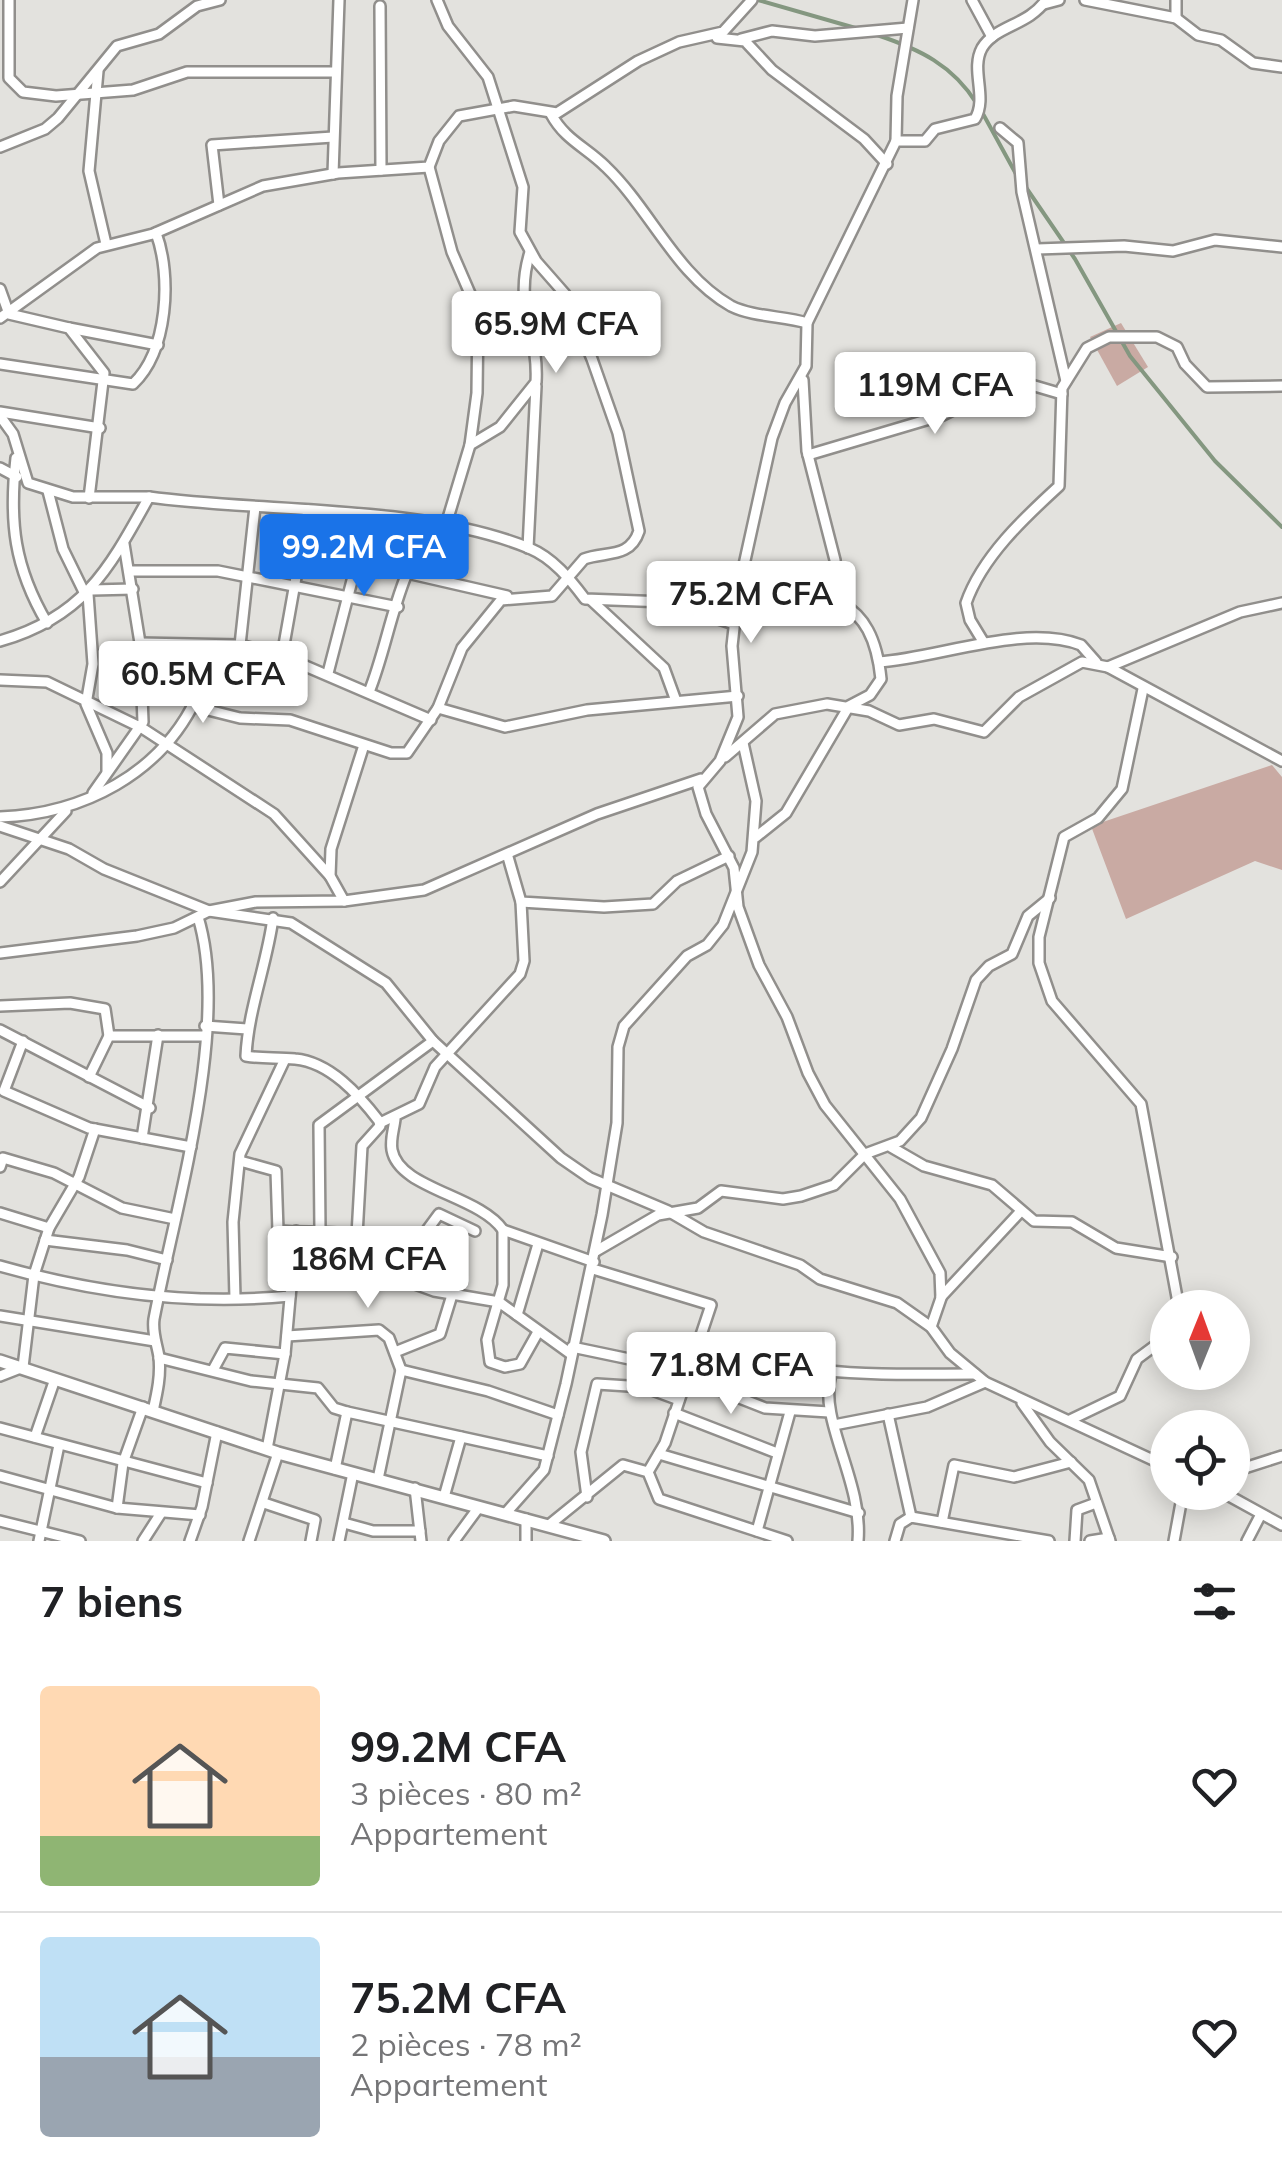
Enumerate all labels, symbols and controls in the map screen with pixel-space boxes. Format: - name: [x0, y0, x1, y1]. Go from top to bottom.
- pin: 65.9M CFA: [442, 291, 670, 376]
- text: 65.9M CFA: [474, 303, 638, 343]
- pin: 119M CFA: [832, 352, 1038, 437]
- text: 119M CFA: [857, 364, 1013, 404]
- pin: 99.2M CFA: [250, 514, 478, 599]
- text: 99.2M CFA: [282, 526, 446, 566]
- pin: 75.2M CFA: [637, 561, 865, 646]
- text: 75.2M CFA: [669, 573, 833, 613]
- pin: 60.5M CFA: [89, 641, 317, 726]
- text: 60.5M CFA: [121, 653, 285, 693]
- pin: 186M CFA: [265, 1226, 471, 1311]
- text: 186M CFA: [290, 1238, 446, 1278]
- north arrow: [1150, 1290, 1250, 1390]
- map controls: [1150, 1290, 1250, 1510]
- pin: 71.8M CFA: [617, 1332, 845, 1417]
- text: 71.8M CFA: [649, 1344, 813, 1384]
- button: locate: [1150, 1410, 1250, 1510]
- icon: filters: [1187, 1574, 1242, 1629]
- text: 7 biens: [40, 1575, 183, 1628]
- text: 99.2M CFA: [350, 1720, 566, 1773]
- icon: home: [120, 1726, 240, 1846]
- icon: heart: [1187, 1759, 1242, 1814]
- text: 3 pièces · 80 m²: [350, 1773, 582, 1813]
- text: Appartement: [350, 1813, 548, 1853]
- text: 75.2M CFA: [350, 1971, 566, 2024]
- icon: home: [120, 1977, 240, 2097]
- icon: heart: [1187, 2010, 1242, 2065]
- text: 2 pièces · 78 m²: [350, 2024, 582, 2064]
- text: Appartement: [350, 2064, 548, 2104]

